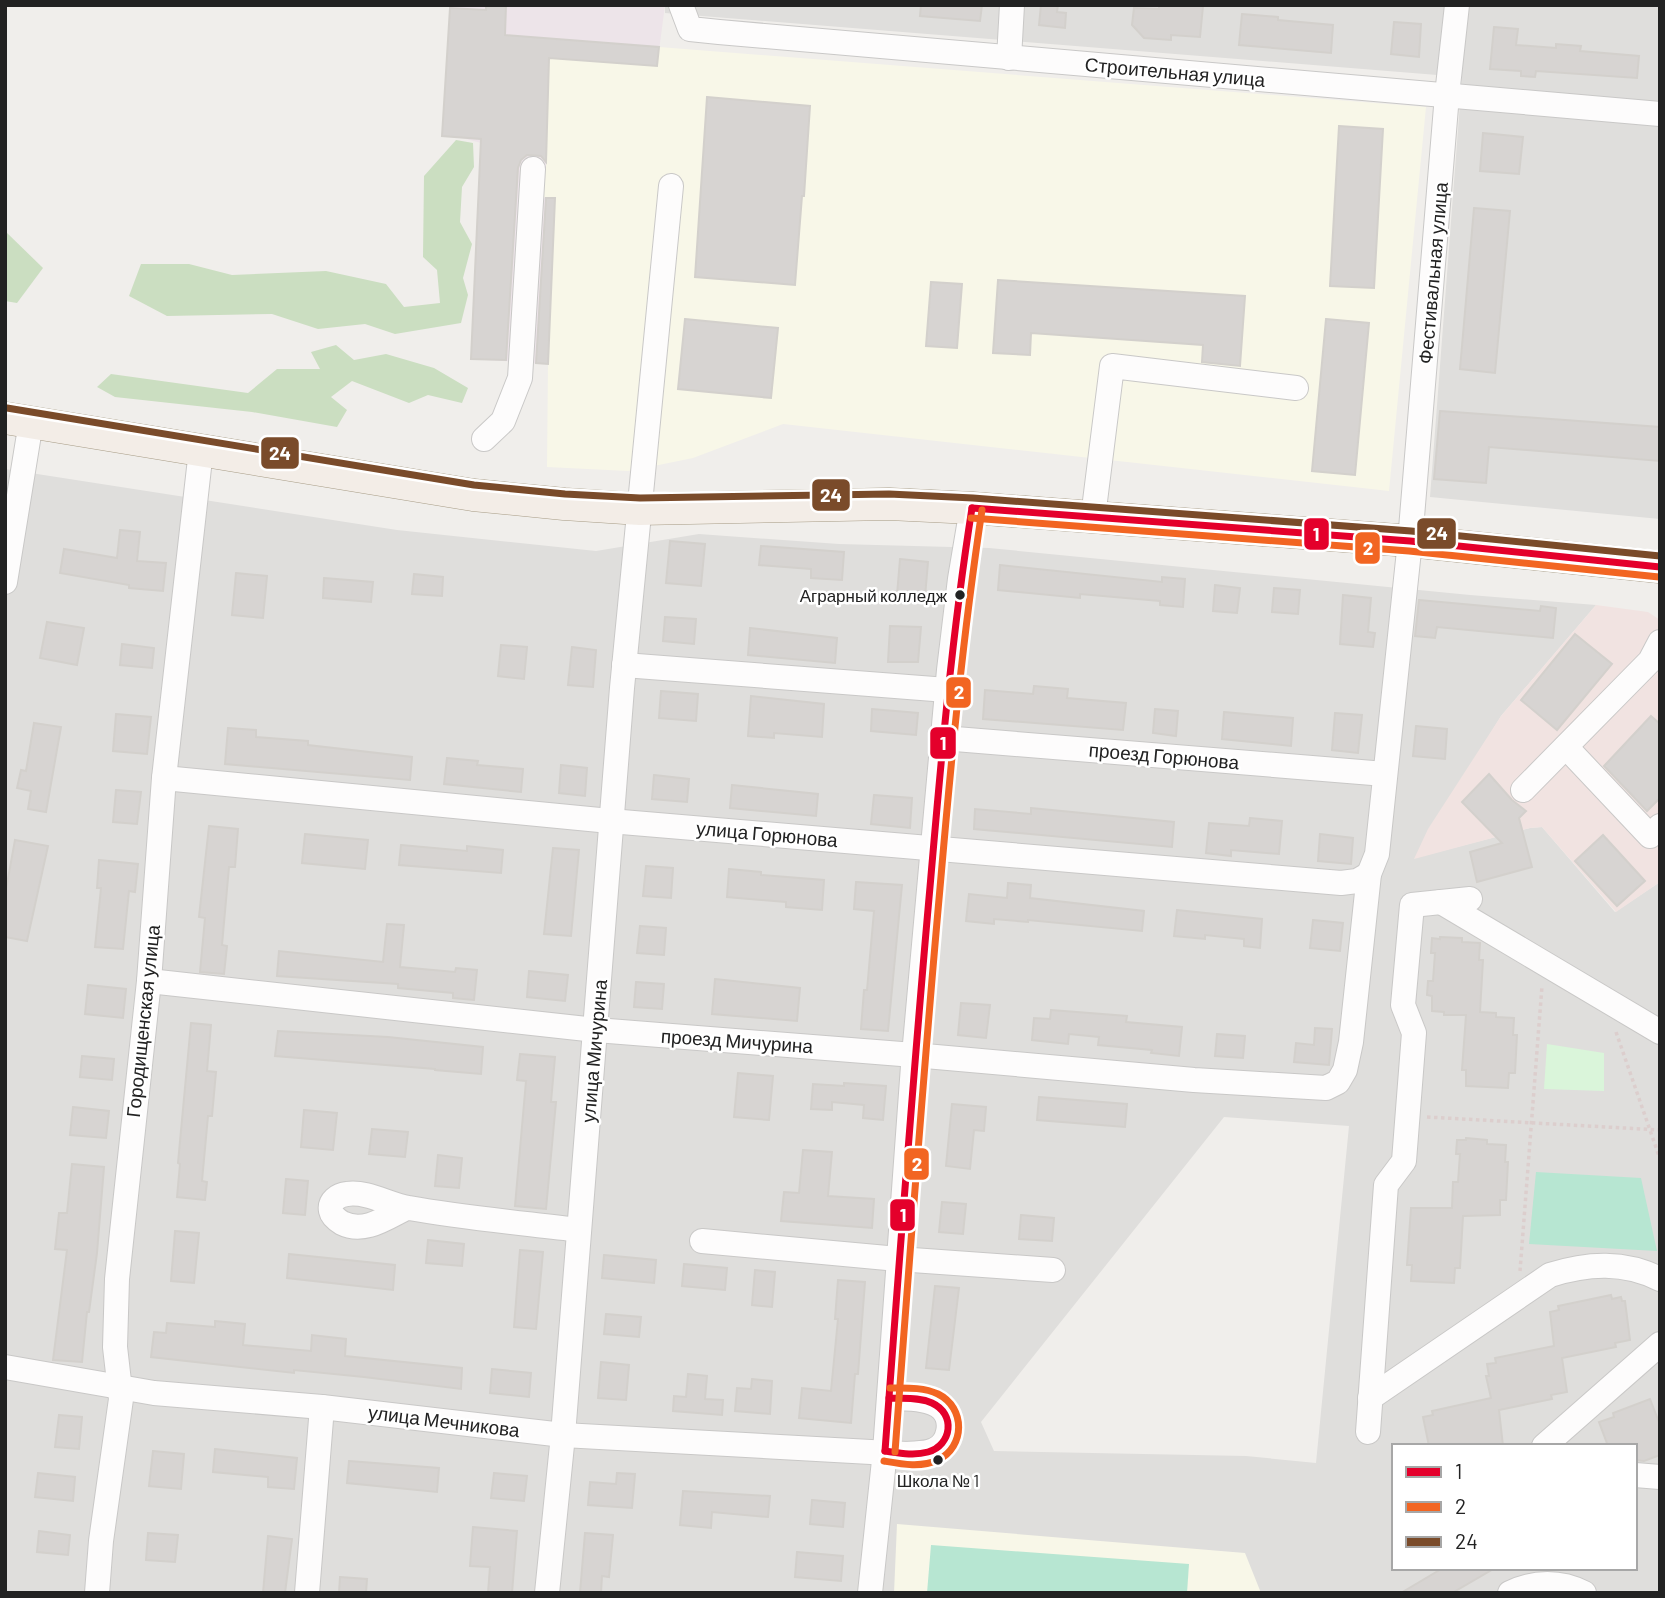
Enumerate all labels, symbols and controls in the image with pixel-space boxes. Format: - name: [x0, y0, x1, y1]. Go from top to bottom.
- street label: Строительная улица: [1084, 52, 1267, 91]
- street label: Фестивальная улица: [1413, 181, 1452, 365]
- line badge: 24: [260, 436, 300, 470]
- text: 24: [269, 441, 291, 464]
- line badge: 24: [811, 478, 851, 512]
- text: 24: [820, 483, 842, 506]
- line badge: 1: [1303, 517, 1330, 551]
- line badge: 24: [1416, 517, 1457, 550]
- text: 24: [1426, 521, 1448, 544]
- text: 1: [1313, 522, 1319, 545]
- line badge: 2: [1354, 531, 1381, 565]
- text: 2: [1363, 536, 1373, 559]
- place label: Аграрный колледж: [800, 585, 948, 605]
- marker: Аграрный колледж: [953, 588, 967, 602]
- line badge: 2: [945, 676, 972, 709]
- text: 2: [954, 680, 964, 703]
- line badge: 1: [929, 726, 957, 760]
- text: 1: [940, 731, 946, 754]
- street label: проезд Горюнова: [1088, 737, 1241, 774]
- street label: улица Горюнова: [695, 816, 839, 851]
- street label: Городищенская улица: [121, 923, 164, 1118]
- street label: улица Мичурина: [576, 978, 611, 1124]
- street label: проезд Мичурина: [660, 1024, 814, 1057]
- line badge: 2: [903, 1147, 930, 1181]
- text: 2: [912, 1152, 922, 1175]
- line badge: 1: [889, 1198, 916, 1232]
- text: 1: [900, 1203, 906, 1226]
- street label: улица Мечникова: [367, 1400, 522, 1441]
- legend: [1392, 1444, 1637, 1570]
- marker: Школа № 1: [931, 1453, 945, 1467]
- text: 1: [1455, 1458, 1462, 1483]
- place label: Школа № 1: [897, 1470, 979, 1490]
- text: 2: [1455, 1493, 1466, 1518]
- text: 24: [1455, 1528, 1478, 1553]

